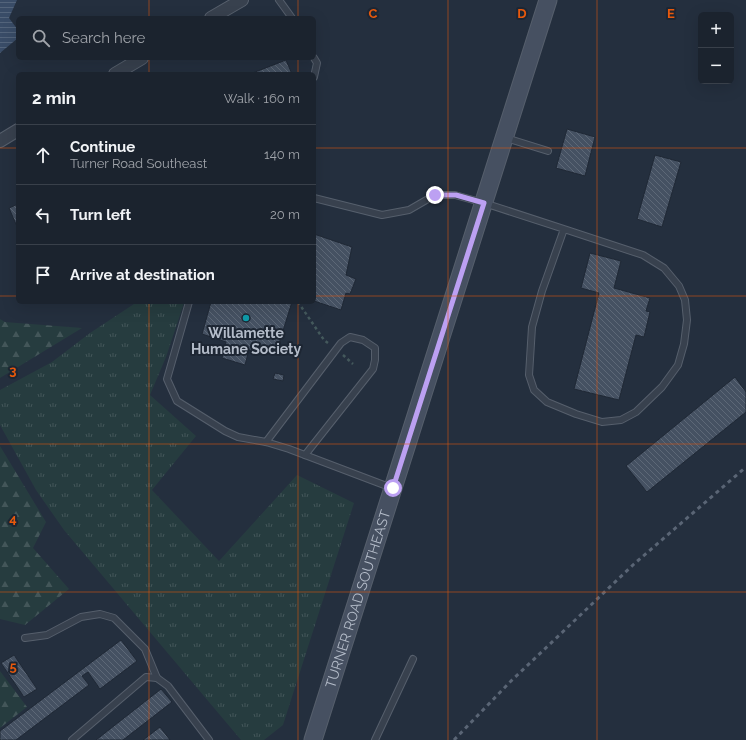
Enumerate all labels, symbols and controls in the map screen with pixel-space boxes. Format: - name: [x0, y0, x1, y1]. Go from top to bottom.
- text: C: [369, 6, 378, 21]
- text: D: [517, 6, 527, 21]
- text: E: [667, 6, 675, 21]
- map controls: [698, 12, 734, 84]
- button: +: [698, 12, 734, 48]
- search box: [16, 16, 316, 60]
- icon: search: [30, 27, 52, 49]
- text: Search here: [62, 29, 145, 47]
- button: −: [698, 48, 734, 84]
- text: 2 min: [32, 88, 76, 108]
- text: Walk · 160 m: [224, 91, 300, 106]
- text: Continue: [70, 138, 135, 156]
- icon: ahead: [32, 144, 54, 166]
- text: 140 m: [264, 147, 300, 162]
- text: Turner Road Southeast: [70, 156, 207, 171]
- route end: [426, 186, 444, 204]
- icon: left: [32, 204, 54, 226]
- text: Turn left: [70, 206, 131, 224]
- text: 20 m: [270, 207, 300, 222]
- icon: arrive: [32, 264, 54, 286]
- text: Arrive at destination: [70, 266, 215, 284]
- marker: Willamette Humane Society: [241, 313, 251, 323]
- place label: Willamette Humane Society: [191, 325, 301, 357]
- text: 3: [9, 363, 17, 378]
- route start: [384, 479, 402, 497]
- street label: TURNER ROAD SOUTHEAST: [322, 507, 394, 690]
- text: 4: [9, 511, 17, 526]
- text: 5: [9, 659, 17, 674]

